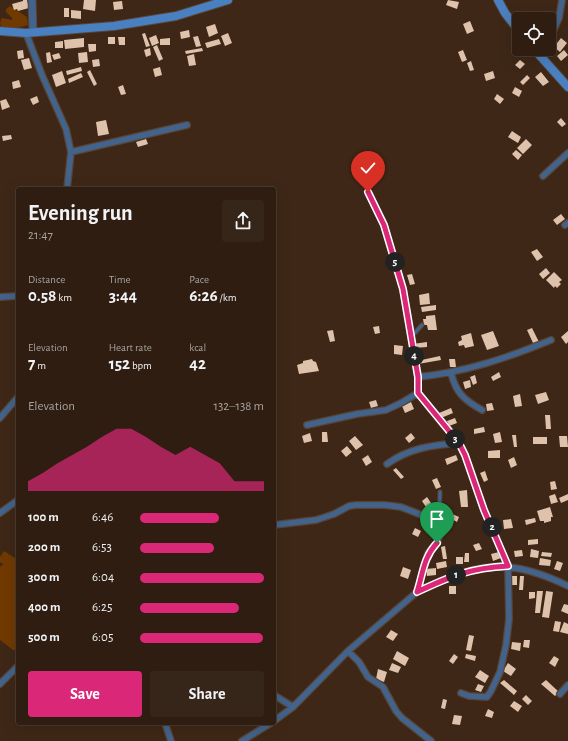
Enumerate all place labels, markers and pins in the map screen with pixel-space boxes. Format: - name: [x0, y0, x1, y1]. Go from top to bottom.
- pin: [351, 151, 385, 192]
- pin: 5: [385, 252, 405, 272]
- pin: 4: [404, 346, 424, 366]
- pin: 3: [445, 429, 465, 449]
- pin: [420, 502, 454, 543]
- pin: 2: [482, 517, 502, 537]
- pin: 1: [446, 565, 466, 585]

